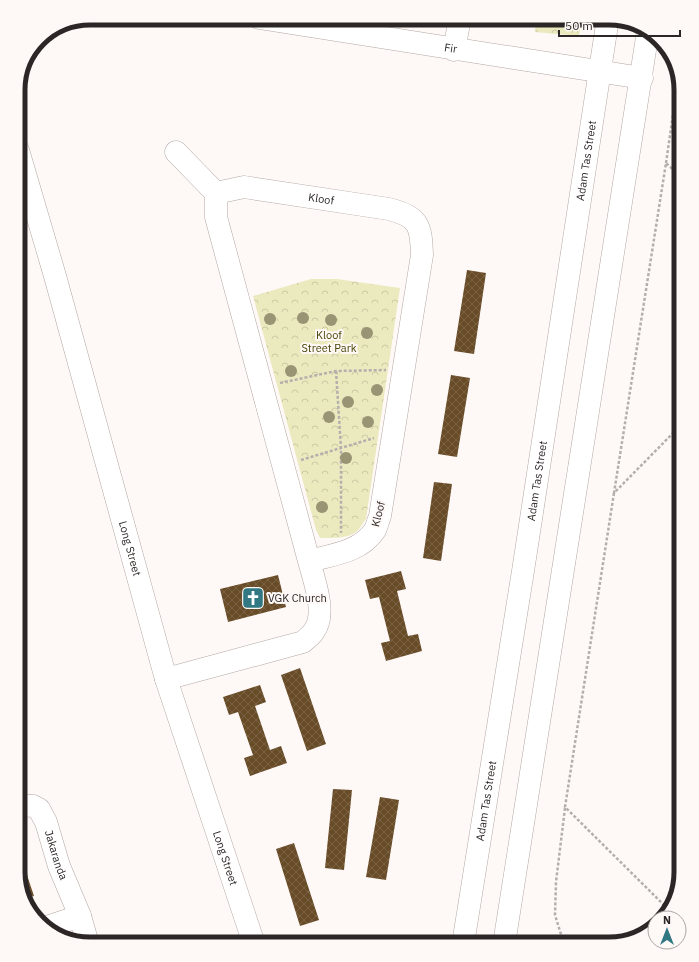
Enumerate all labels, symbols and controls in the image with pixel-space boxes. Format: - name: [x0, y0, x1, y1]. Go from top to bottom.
- scale bar: [559, 12, 680, 38]
- text: 50 m: [565, 18, 593, 33]
- street label: Fir: [443, 40, 458, 56]
- street label: Adam Tas Street: [573, 119, 599, 202]
- street label: Kloof: [307, 190, 335, 208]
- park label: Kloof Street Park: [301, 328, 357, 355]
- street label: Adam Tas Street: [524, 440, 550, 522]
- street label: Kloof: [368, 499, 388, 528]
- street label: Long Street: [116, 519, 144, 578]
- church icon: VGK Church: [240, 585, 266, 611]
- place label: VGK Church: [268, 591, 327, 605]
- street label: Adam Tas Street: [473, 760, 499, 842]
- street label: Jakaranda: [42, 828, 71, 882]
- street label: Long Street: [210, 829, 241, 887]
- north arrow: [647, 910, 687, 950]
- text: N: [663, 913, 671, 927]

